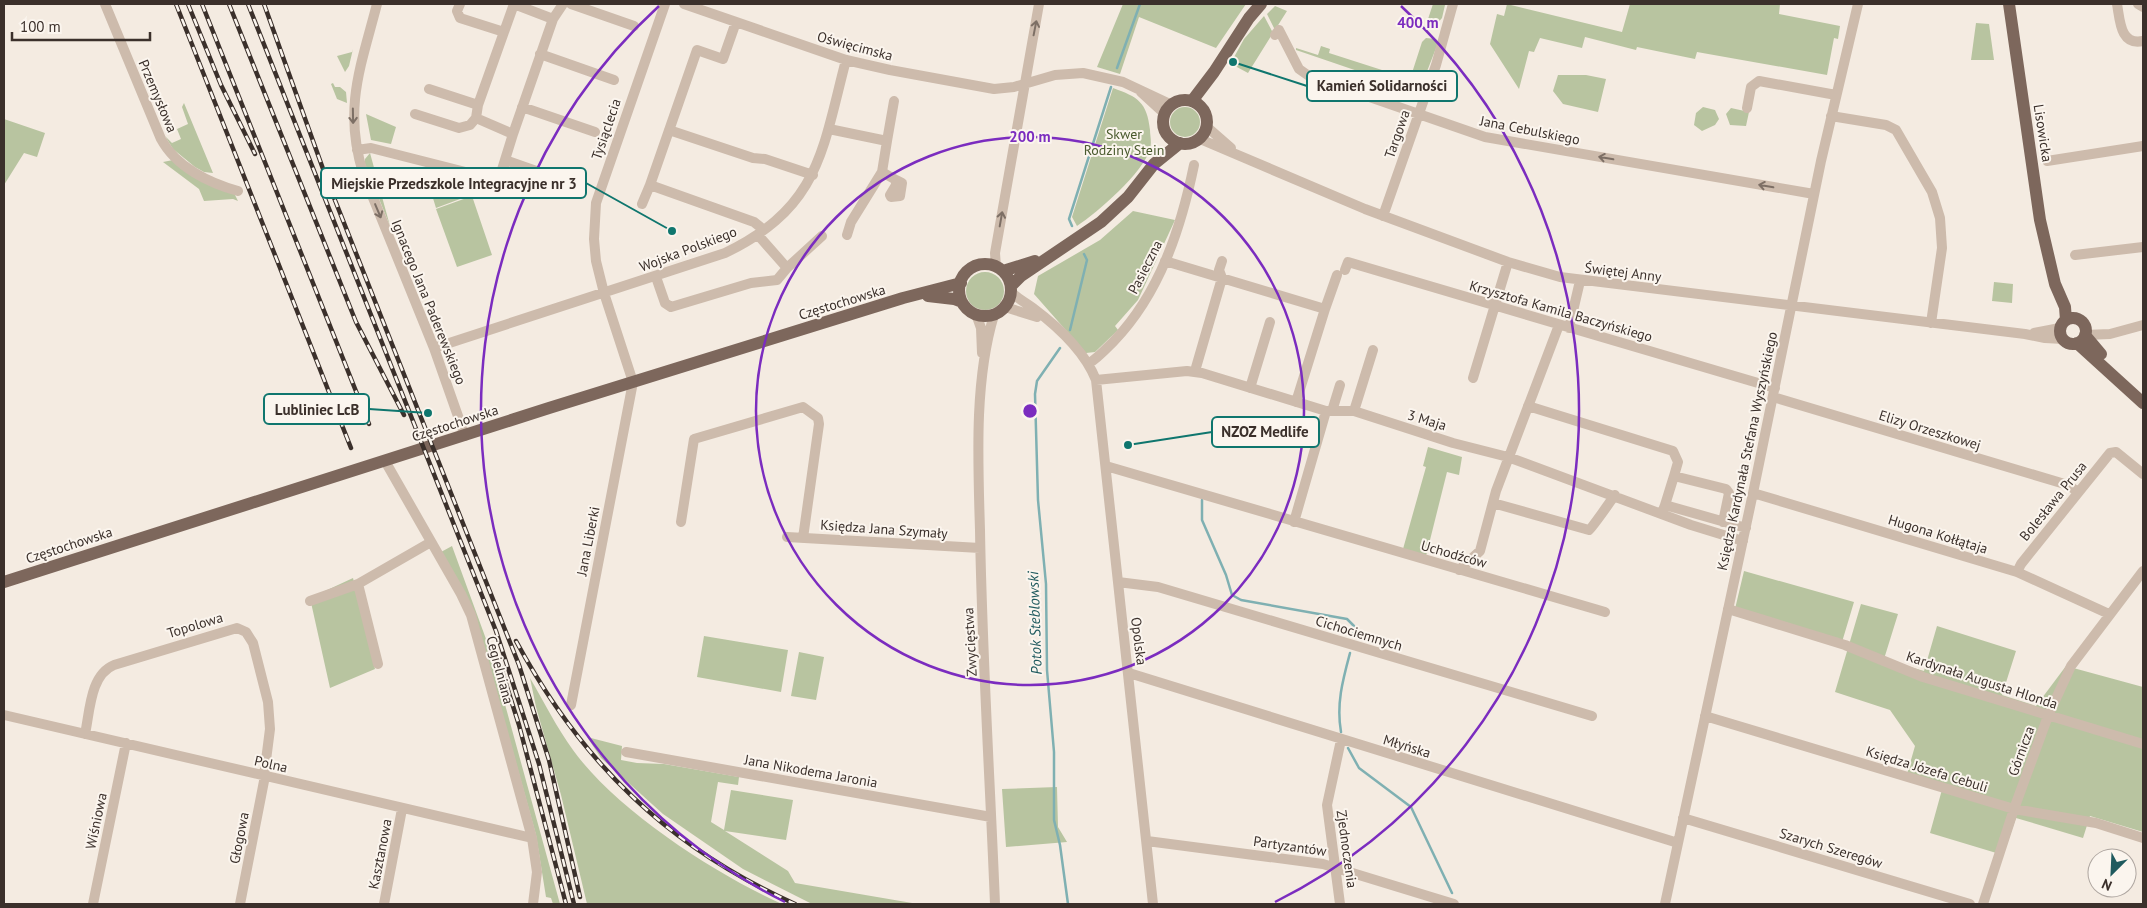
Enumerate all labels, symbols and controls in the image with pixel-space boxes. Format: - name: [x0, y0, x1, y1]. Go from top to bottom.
- scale bar: [12, 10, 150, 42]
- text: 400 m: [1397, 13, 1439, 32]
- text: 100 m: [20, 17, 61, 36]
- one-way arrow: [1030, 20, 1040, 36]
- street label: Oświęcimska: [815, 27, 895, 65]
- street label: Przemysłowa: [135, 57, 181, 135]
- callout: Kamień Solidarności: [1307, 71, 1457, 101]
- text: Kamień Solidarności: [1317, 76, 1447, 95]
- street label: Tysiąclecia: [587, 96, 625, 162]
- street label: Lisowicka: [2030, 103, 2056, 163]
- one-way arrow: [348, 107, 358, 123]
- street label: Targowa: [1380, 107, 1414, 161]
- street label: Jana Cebulskiego: [1477, 111, 1582, 149]
- park label: Skwer Rodziny Stein: [1084, 125, 1164, 159]
- text: 200 m: [1009, 127, 1051, 146]
- one-way arrow: [1598, 153, 1614, 163]
- callout: Miejskie Przedszkole Integracyjne nr 3: [321, 168, 586, 198]
- text: Miejskie Przedszkole Integracyjne nr 3: [331, 174, 577, 193]
- one-way arrow: [1759, 180, 1775, 190]
- one-way arrow: [375, 203, 384, 218]
- one-way arrow: [997, 211, 1007, 227]
- street label: Ignacego Jana Paderewskiego: [388, 217, 470, 387]
- street label: Wojska Polskiego: [637, 222, 739, 276]
- street label: Pasieczna: [1124, 237, 1166, 297]
- street label: Świętej Anny: [1584, 258, 1663, 286]
- street label: Krzysztofa Kamila Baczyńskiego: [1467, 276, 1655, 346]
- street label: Częstochowska: [796, 280, 888, 324]
- street label: Księdza Kardynała Stefana Wyszyńskiego: [1713, 330, 1781, 572]
- callout: Lubliniec LcB: [264, 394, 369, 424]
- text: Lubliniec LcB: [275, 400, 359, 419]
- street label: Częstochowska: [409, 401, 501, 445]
- centre of rings: [1021, 402, 1039, 420]
- street label: 3 Maja: [1405, 406, 1449, 434]
- street label: Elizy Orzeszkowej: [1877, 406, 1983, 454]
- callout: NZOZ Medlife: [1212, 417, 1319, 447]
- text: NZOZ Medlife: [1221, 422, 1309, 441]
- street label: Bolesława Prusa: [2015, 458, 2091, 544]
- street label: Jana Liberki: [572, 505, 604, 578]
- street label: Hugona Kołłątaja: [1886, 510, 1990, 558]
- street label: Księdza Jana Szymały: [820, 516, 949, 542]
- street label: Częstochowska: [23, 523, 115, 567]
- street label: Uchodźców: [1419, 536, 1490, 572]
- water label: Potok Steblowski: [1023, 570, 1046, 675]
- street label: Zwycięstwa: [959, 607, 981, 677]
- street label: Topolowa: [165, 608, 225, 642]
- street label: Cichociemnych: [1313, 611, 1405, 655]
- street label: Opolska: [1127, 616, 1151, 666]
- street label: Cegielniana: [482, 634, 518, 706]
- street label: Kardynała Augusta Hlonda: [1904, 647, 2060, 713]
- street label: Górnicza: [2004, 724, 2038, 778]
- street label: Młyńska: [1381, 730, 1433, 762]
- street label: Księdza Józefa Cebuli: [1864, 742, 1990, 796]
- street label: Jana Nikodema Jaronia: [742, 750, 879, 792]
- street label: Polna: [253, 751, 289, 777]
- street label: Wiśniowa: [81, 791, 111, 851]
- street label: Zjednoczenia: [1333, 809, 1361, 889]
- street label: Głogowa: [225, 811, 253, 865]
- street label: Kasztanowa: [364, 817, 396, 891]
- street label: Szarych Szeregów: [1777, 824, 1885, 872]
- street label: Partyzantów: [1252, 832, 1328, 860]
- north arrow: [2087, 848, 2137, 898]
- text: N: [2099, 875, 2115, 895]

